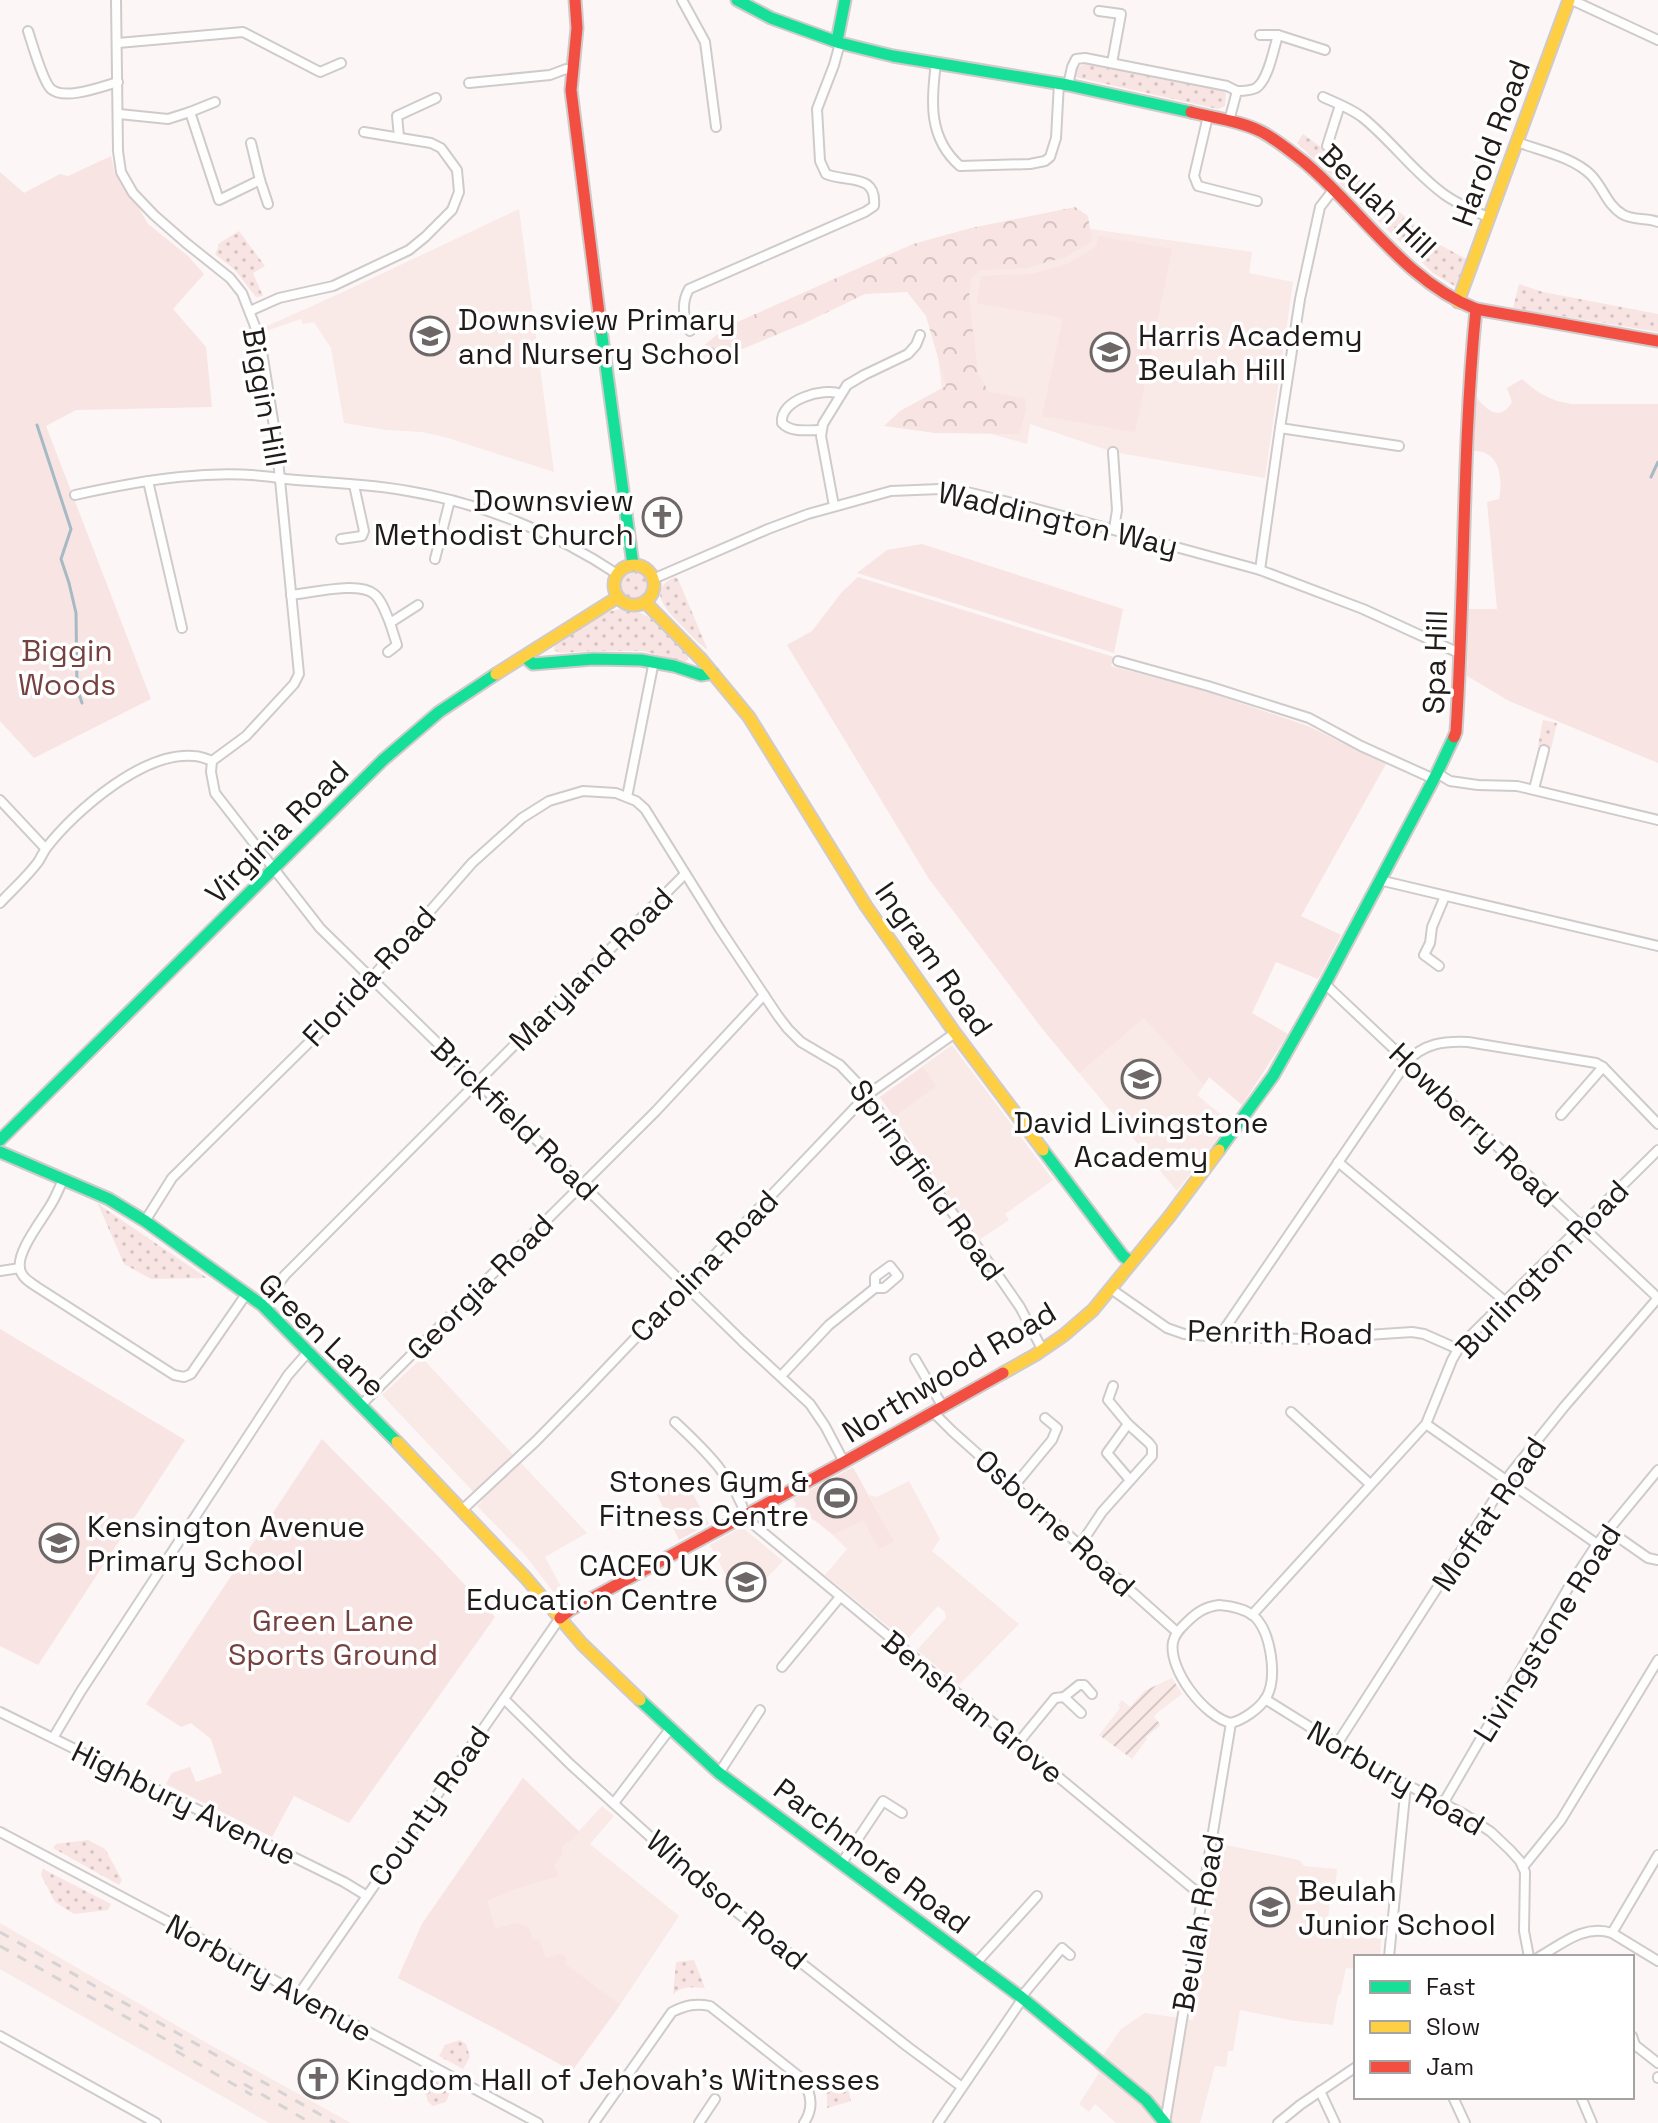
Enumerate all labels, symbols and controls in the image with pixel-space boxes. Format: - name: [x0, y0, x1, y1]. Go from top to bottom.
- street label: Harold Road: [1443, 54, 1539, 232]
- street label: Beulah Hill: [1311, 135, 1445, 267]
- place label: Downsview Primary and Nursery School: [458, 300, 740, 373]
- school or university icon: Downsview Primary and Nursery School: [409, 315, 451, 357]
- place label: Harris Academy Beulah Hill: [1138, 316, 1363, 389]
- street label: Biggin Hill: [234, 324, 296, 470]
- school or university icon: Harris Academy Beulah Hill: [1089, 331, 1131, 373]
- street label: Waddington Way: [934, 472, 1182, 566]
- place label: Downsview Methodist Church: [374, 481, 634, 554]
- church icon: Downsview Methodist Church: [641, 496, 683, 538]
- street label: Spa Hill: [1414, 609, 1456, 715]
- park label: Biggin Woods: [18, 631, 116, 704]
- street label: Virginia Road: [197, 752, 357, 912]
- street label: Ingram Road: [866, 874, 1002, 1044]
- street label: Maryland Road: [501, 879, 681, 1059]
- street label: Florida Road: [294, 897, 444, 1055]
- street label: Brickfield Road: [423, 1029, 607, 1209]
- street label: Howberry Road: [1381, 1034, 1567, 1216]
- school or university icon: David Livingstone Academy: [1120, 1058, 1162, 1100]
- street label: Springfield Road: [841, 1072, 1013, 1288]
- place label: David Livingstone Academy: [1013, 1103, 1269, 1176]
- street label: Burlington Road: [1447, 1172, 1637, 1366]
- street label: Carolina Road: [621, 1181, 787, 1351]
- street label: Georgia Road: [398, 1205, 562, 1369]
- street label: Green Lane: [250, 1265, 394, 1405]
- street label: Northwood Road: [835, 1293, 1063, 1451]
- street label: Penrith Road: [1187, 1311, 1373, 1353]
- street label: Moffat Road: [1423, 1429, 1555, 1599]
- street label: Osborne Road: [967, 1441, 1143, 1605]
- place label: Stones Gym & Fitness Centre: [599, 1462, 809, 1535]
- sports icon: Stones Gym & Fitness Centre: [816, 1477, 858, 1519]
- place label: Kensington Avenue Primary School: [87, 1507, 365, 1580]
- street label: Livingstone Road: [1464, 1517, 1630, 1749]
- school or university icon: Kensington Avenue Primary School: [38, 1522, 80, 1564]
- place label: CACFO UK Education Centre: [466, 1546, 718, 1619]
- school or university icon: CACFO UK Education Centre: [725, 1561, 767, 1603]
- park label: Green Lane Sports Ground: [228, 1601, 438, 1674]
- street label: Bensham Grove: [874, 1622, 1072, 1792]
- street label: Norbury Road: [1300, 1711, 1492, 1845]
- street label: County Road: [359, 1718, 499, 1894]
- street label: Highbury Avenue: [65, 1732, 303, 1874]
- street label: Parchmore Road: [766, 1769, 978, 1943]
- street label: Windsor Road: [639, 1821, 815, 1979]
- street label: Beulah Road: [1163, 1831, 1233, 2015]
- place label: Beulah Junior School: [1298, 1871, 1496, 1944]
- school or university icon: Beulah Junior School: [1249, 1886, 1291, 1928]
- street label: Norbury Avenue: [159, 1905, 379, 2051]
- legend: [1354, 1955, 1634, 2099]
- text: Fast: [1426, 1971, 1476, 2002]
- text: Slow: [1426, 2011, 1480, 2042]
- text: Jam: [1426, 2051, 1474, 2082]
- church icon: Kingdom Hall of Jehovah's Witnesses: [297, 2058, 339, 2100]
- place label: Kingdom Hall of Jehovah's Witnesses: [346, 2060, 880, 2099]

